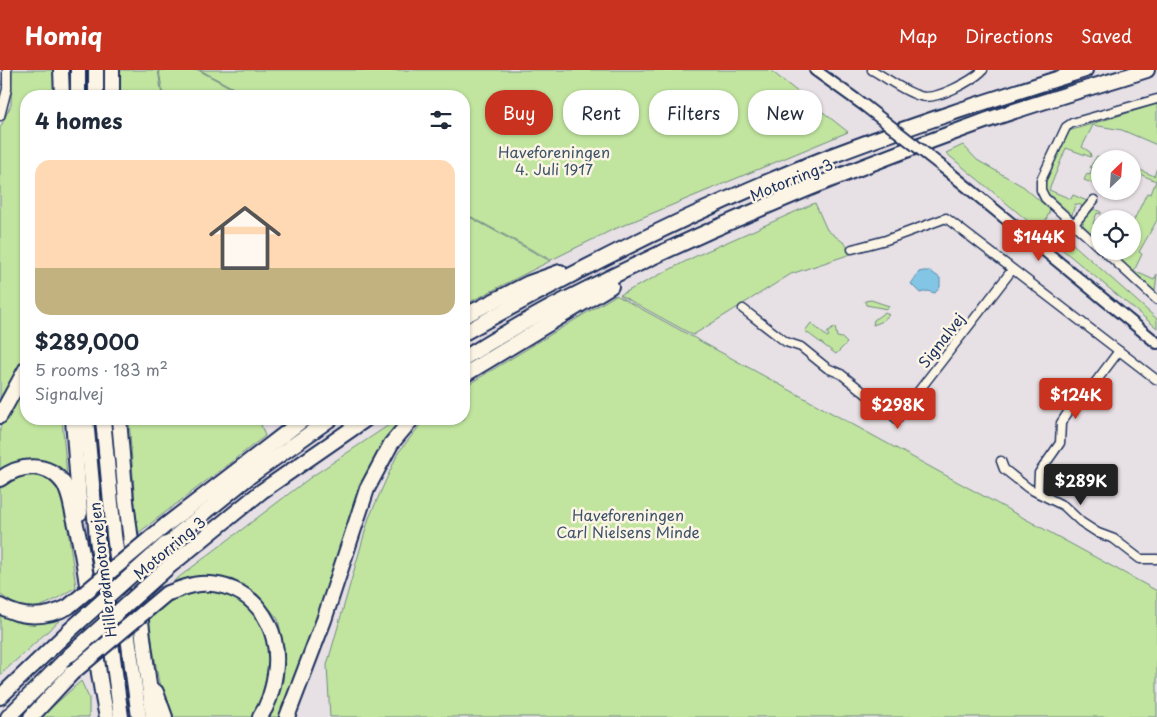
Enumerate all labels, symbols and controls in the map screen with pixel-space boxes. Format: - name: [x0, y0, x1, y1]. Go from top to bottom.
- text: Homiq: [25, 17, 102, 53]
- text: Map: [899, 22, 937, 49]
- text: Directions: [965, 22, 1053, 49]
- text: Saved: [1081, 22, 1132, 49]
- chip: Buy: [485, 90, 553, 135]
- chip: Rent: [563, 90, 639, 135]
- chip: Filters: [649, 90, 738, 135]
- chip: New: [748, 90, 822, 135]
- text: 4 homes: [35, 104, 122, 136]
- icon: filters: [427, 106, 455, 134]
- park label: Haveforeningen 4. Juli 1917: [498, 140, 610, 180]
- north arrow: [1091, 150, 1141, 200]
- map controls: [1091, 150, 1141, 260]
- street label: Motorring 3: [746, 152, 836, 206]
- icon: home: [200, 193, 290, 283]
- button: locate: [1091, 210, 1141, 260]
- pin: $144K: [1004, 220, 1074, 262]
- text: $144K: [1013, 224, 1065, 248]
- street label: Signalvej: [912, 308, 970, 372]
- text: $289,000: [35, 325, 139, 357]
- text: 5 rooms · 183 m²: [35, 357, 168, 381]
- pin: $124K: [1041, 378, 1111, 420]
- text: Signalvej: [35, 381, 104, 405]
- text: $124K: [1050, 382, 1102, 406]
- pin: $298K: [863, 388, 933, 430]
- text: $298K: [871, 392, 925, 416]
- pin: $289K: [1046, 464, 1116, 506]
- text: $289K: [1055, 468, 1107, 492]
- street label: Hillerødmotorvejen: [82, 501, 122, 639]
- park label: Haveforeningen Carl Nielsens Minde: [556, 503, 700, 543]
- street label: Motorring 3: [128, 510, 210, 584]

